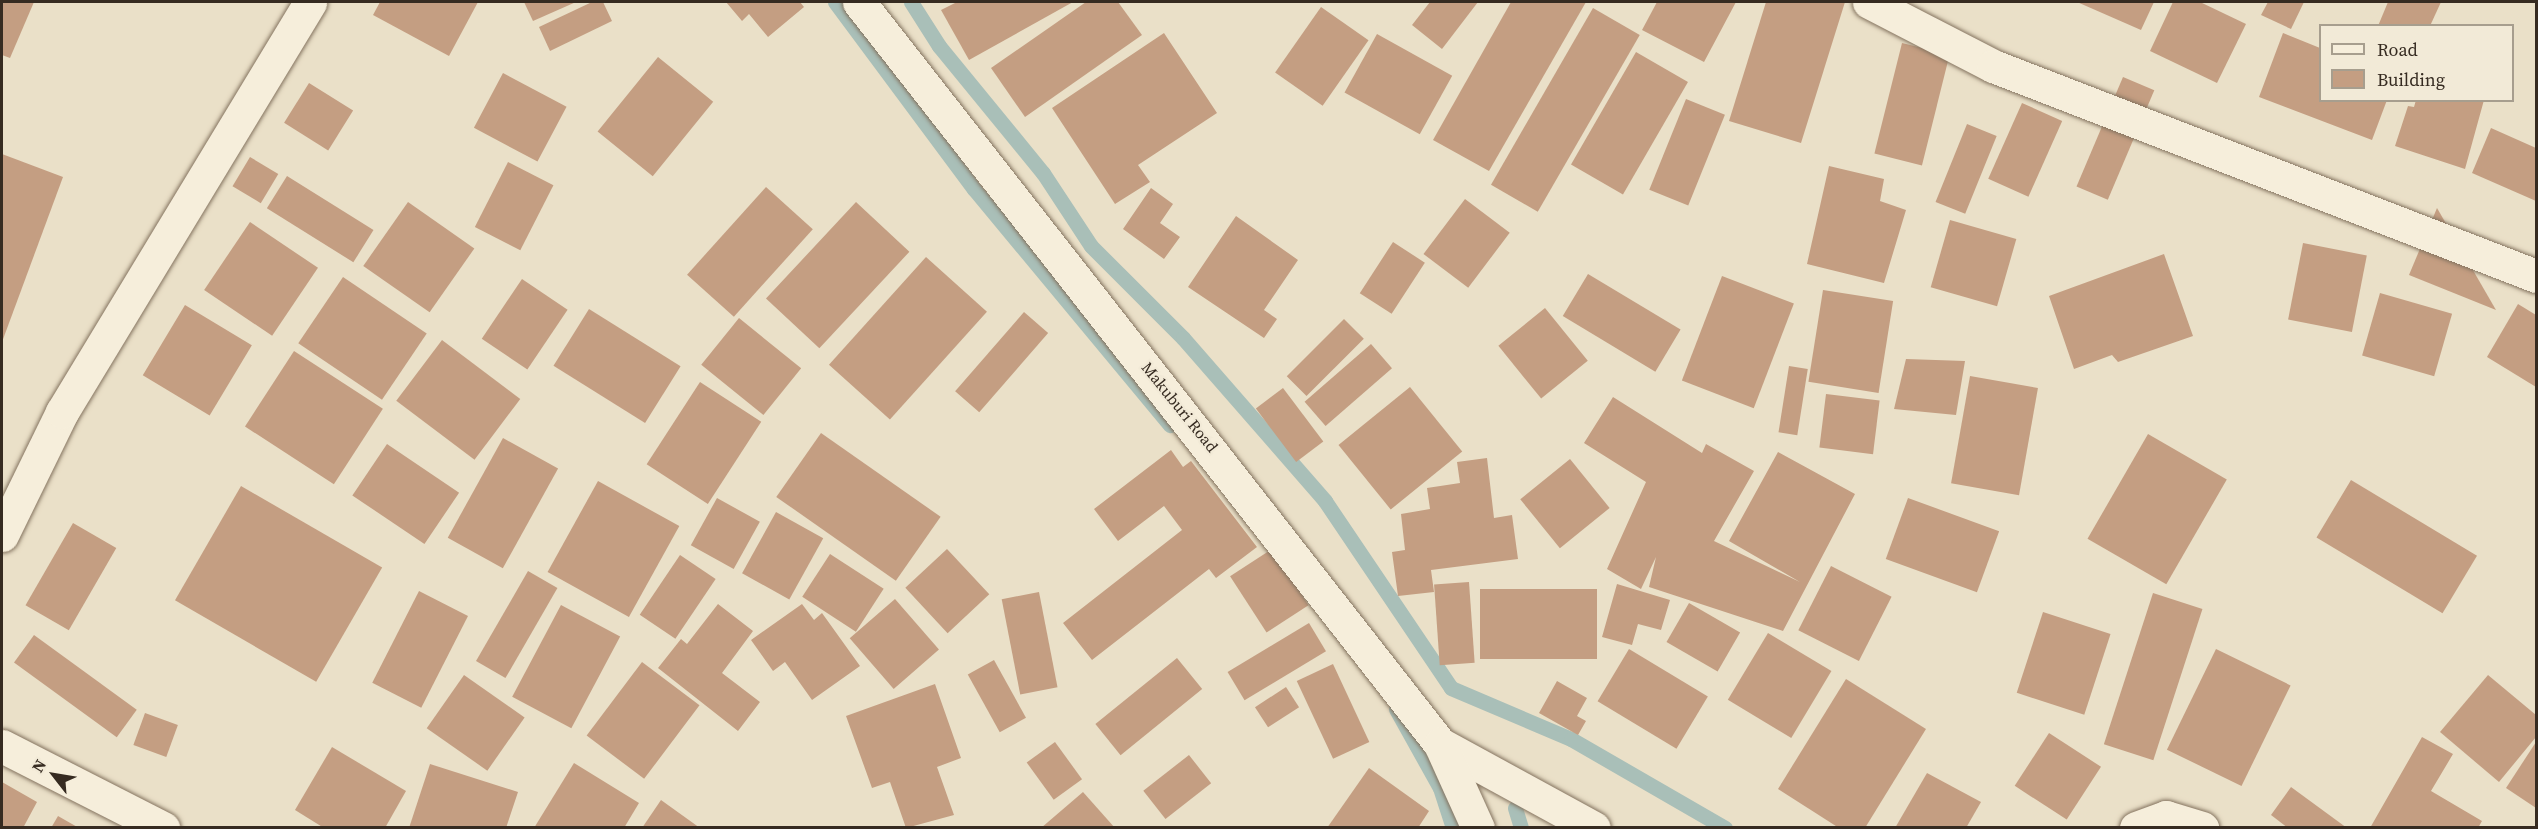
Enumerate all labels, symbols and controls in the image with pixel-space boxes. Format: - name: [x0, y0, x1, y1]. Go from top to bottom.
- legend: [2319, 24, 2514, 102]
- text: Road: [2377, 37, 2418, 62]
- text: Building: [2377, 67, 2445, 92]
- street label: Makuburi Road: [1138, 358, 1222, 456]
- north arrow: [24, 745, 84, 805]
- text: N: [26, 755, 51, 776]

